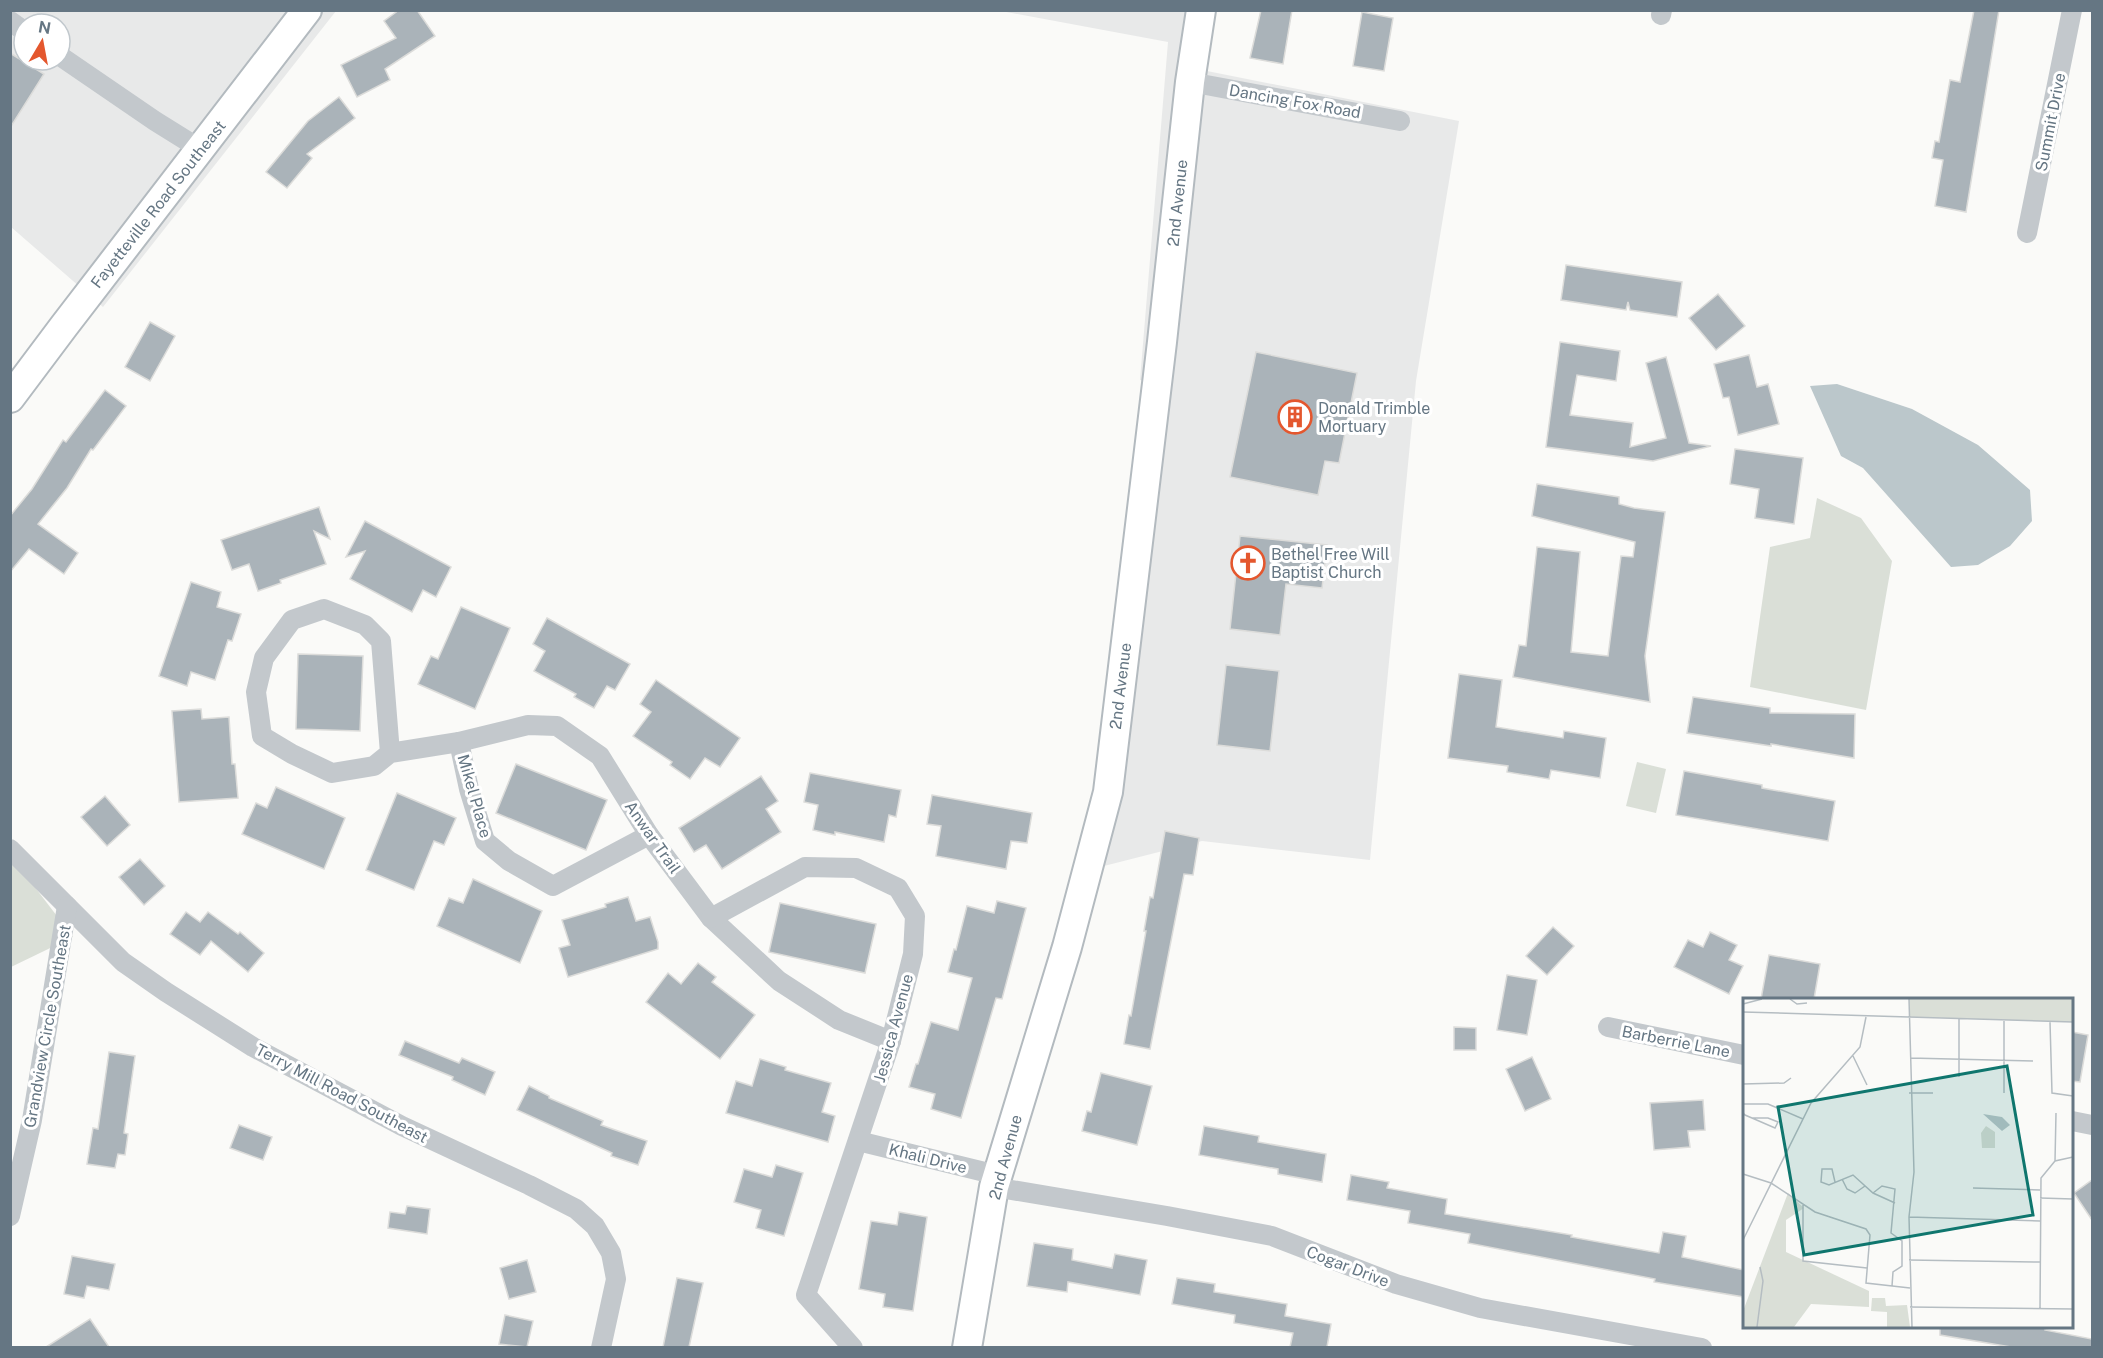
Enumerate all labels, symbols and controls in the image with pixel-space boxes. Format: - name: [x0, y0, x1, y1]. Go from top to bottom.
- north arrow: [12, 12, 72, 72]
- text: N: [37, 17, 52, 38]
- street label: Summit Drive: [2032, 71, 2069, 173]
- street label: Dancing Fox Road: [1228, 81, 1362, 122]
- street label: Fayetteville Road Southeast: [87, 117, 230, 292]
- street label: 2nd Avenue: [1163, 159, 1192, 247]
- building icon: Donald Trimble Mortuary: [1277, 399, 1313, 435]
- place label: Donald Trimble Mortuary: [1318, 399, 1430, 436]
- church icon: Bethel Free Will Baptist Church: [1230, 545, 1266, 581]
- place label: Bethel Free Will Baptist Church: [1271, 545, 1390, 582]
- street label: 2nd Avenue: [1106, 642, 1135, 730]
- street label: Mikel Place: [454, 752, 496, 840]
- street label: Anwar Trail: [621, 797, 685, 877]
- street label: Grandview Circle Southeast: [20, 923, 75, 1129]
- street label: Jessica Avenue: [870, 972, 917, 1085]
- inset map: [1743, 998, 2073, 1328]
- street label: Barberrie Lane: [1620, 1022, 1732, 1061]
- street label: Terry Mill Road Southeast: [252, 1040, 431, 1147]
- street label: 2nd Avenue: [985, 1113, 1026, 1202]
- street label: Khali Drive: [887, 1140, 969, 1177]
- street label: Cogar Drive: [1304, 1242, 1392, 1291]

